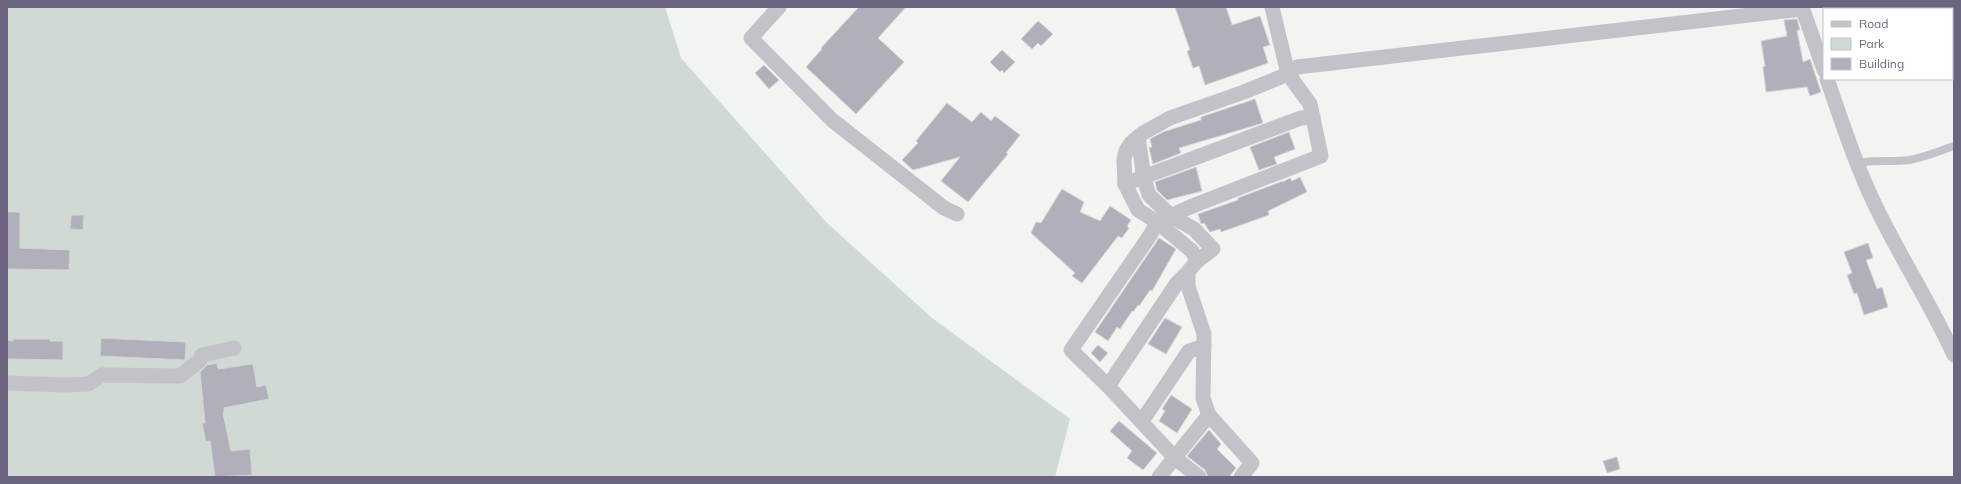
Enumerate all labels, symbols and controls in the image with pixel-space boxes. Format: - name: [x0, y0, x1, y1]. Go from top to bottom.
- legend: [1823, 8, 1953, 80]
- text: Road: [1859, 16, 1888, 31]
- text: Park: [1859, 36, 1885, 51]
- text: Building: [1859, 56, 1904, 71]

